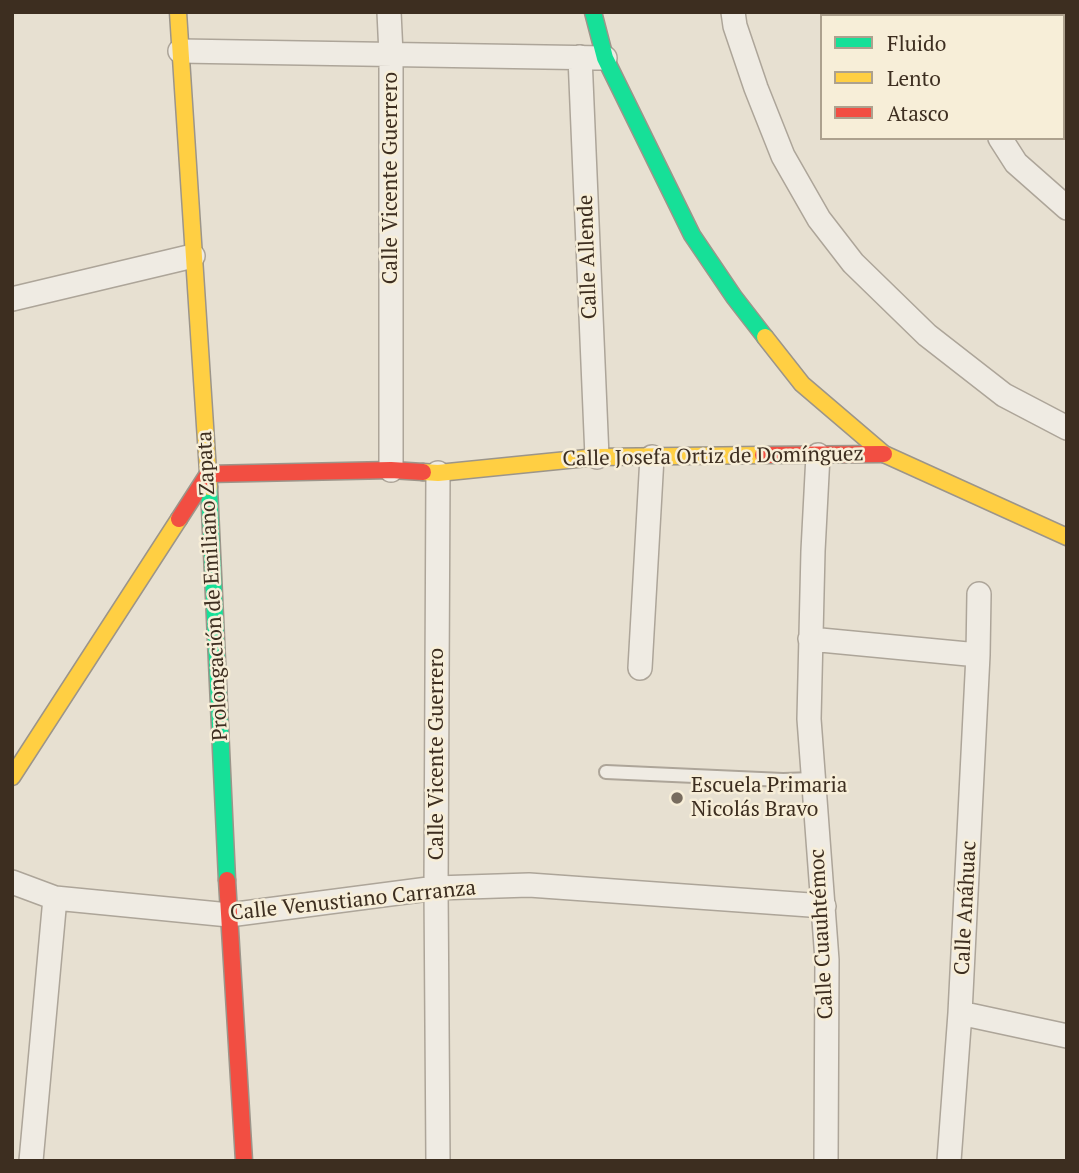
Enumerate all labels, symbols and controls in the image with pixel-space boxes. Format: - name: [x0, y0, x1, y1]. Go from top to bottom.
- legend: [820, 14, 1065, 140]
- text: Fluido: [887, 29, 946, 57]
- text: Lento: [887, 64, 941, 92]
- street label: Calle Vicente Guerrero: [378, 72, 404, 284]
- text: Atasco: [887, 99, 949, 127]
- street label: Calle Allende: [573, 194, 603, 320]
- street label: Prolongación de Emiliano Zapata: [192, 430, 234, 742]
- street label: Calle Josefa Ortiz de Domínguez: [562, 442, 864, 472]
- street label: Calle Vicente Guerrero: [424, 648, 450, 860]
- place label: Escuela Primaria Nicolás Bravo: [691, 773, 847, 823]
- marker: Escuela Primaria Nicolás Bravo: [669, 790, 685, 806]
- street label: Calle Anáhuac: [950, 840, 982, 976]
- street label: Calle Cuauhtémoc: [805, 848, 839, 1020]
- street label: Calle Venustiano Carranza: [229, 876, 477, 926]

